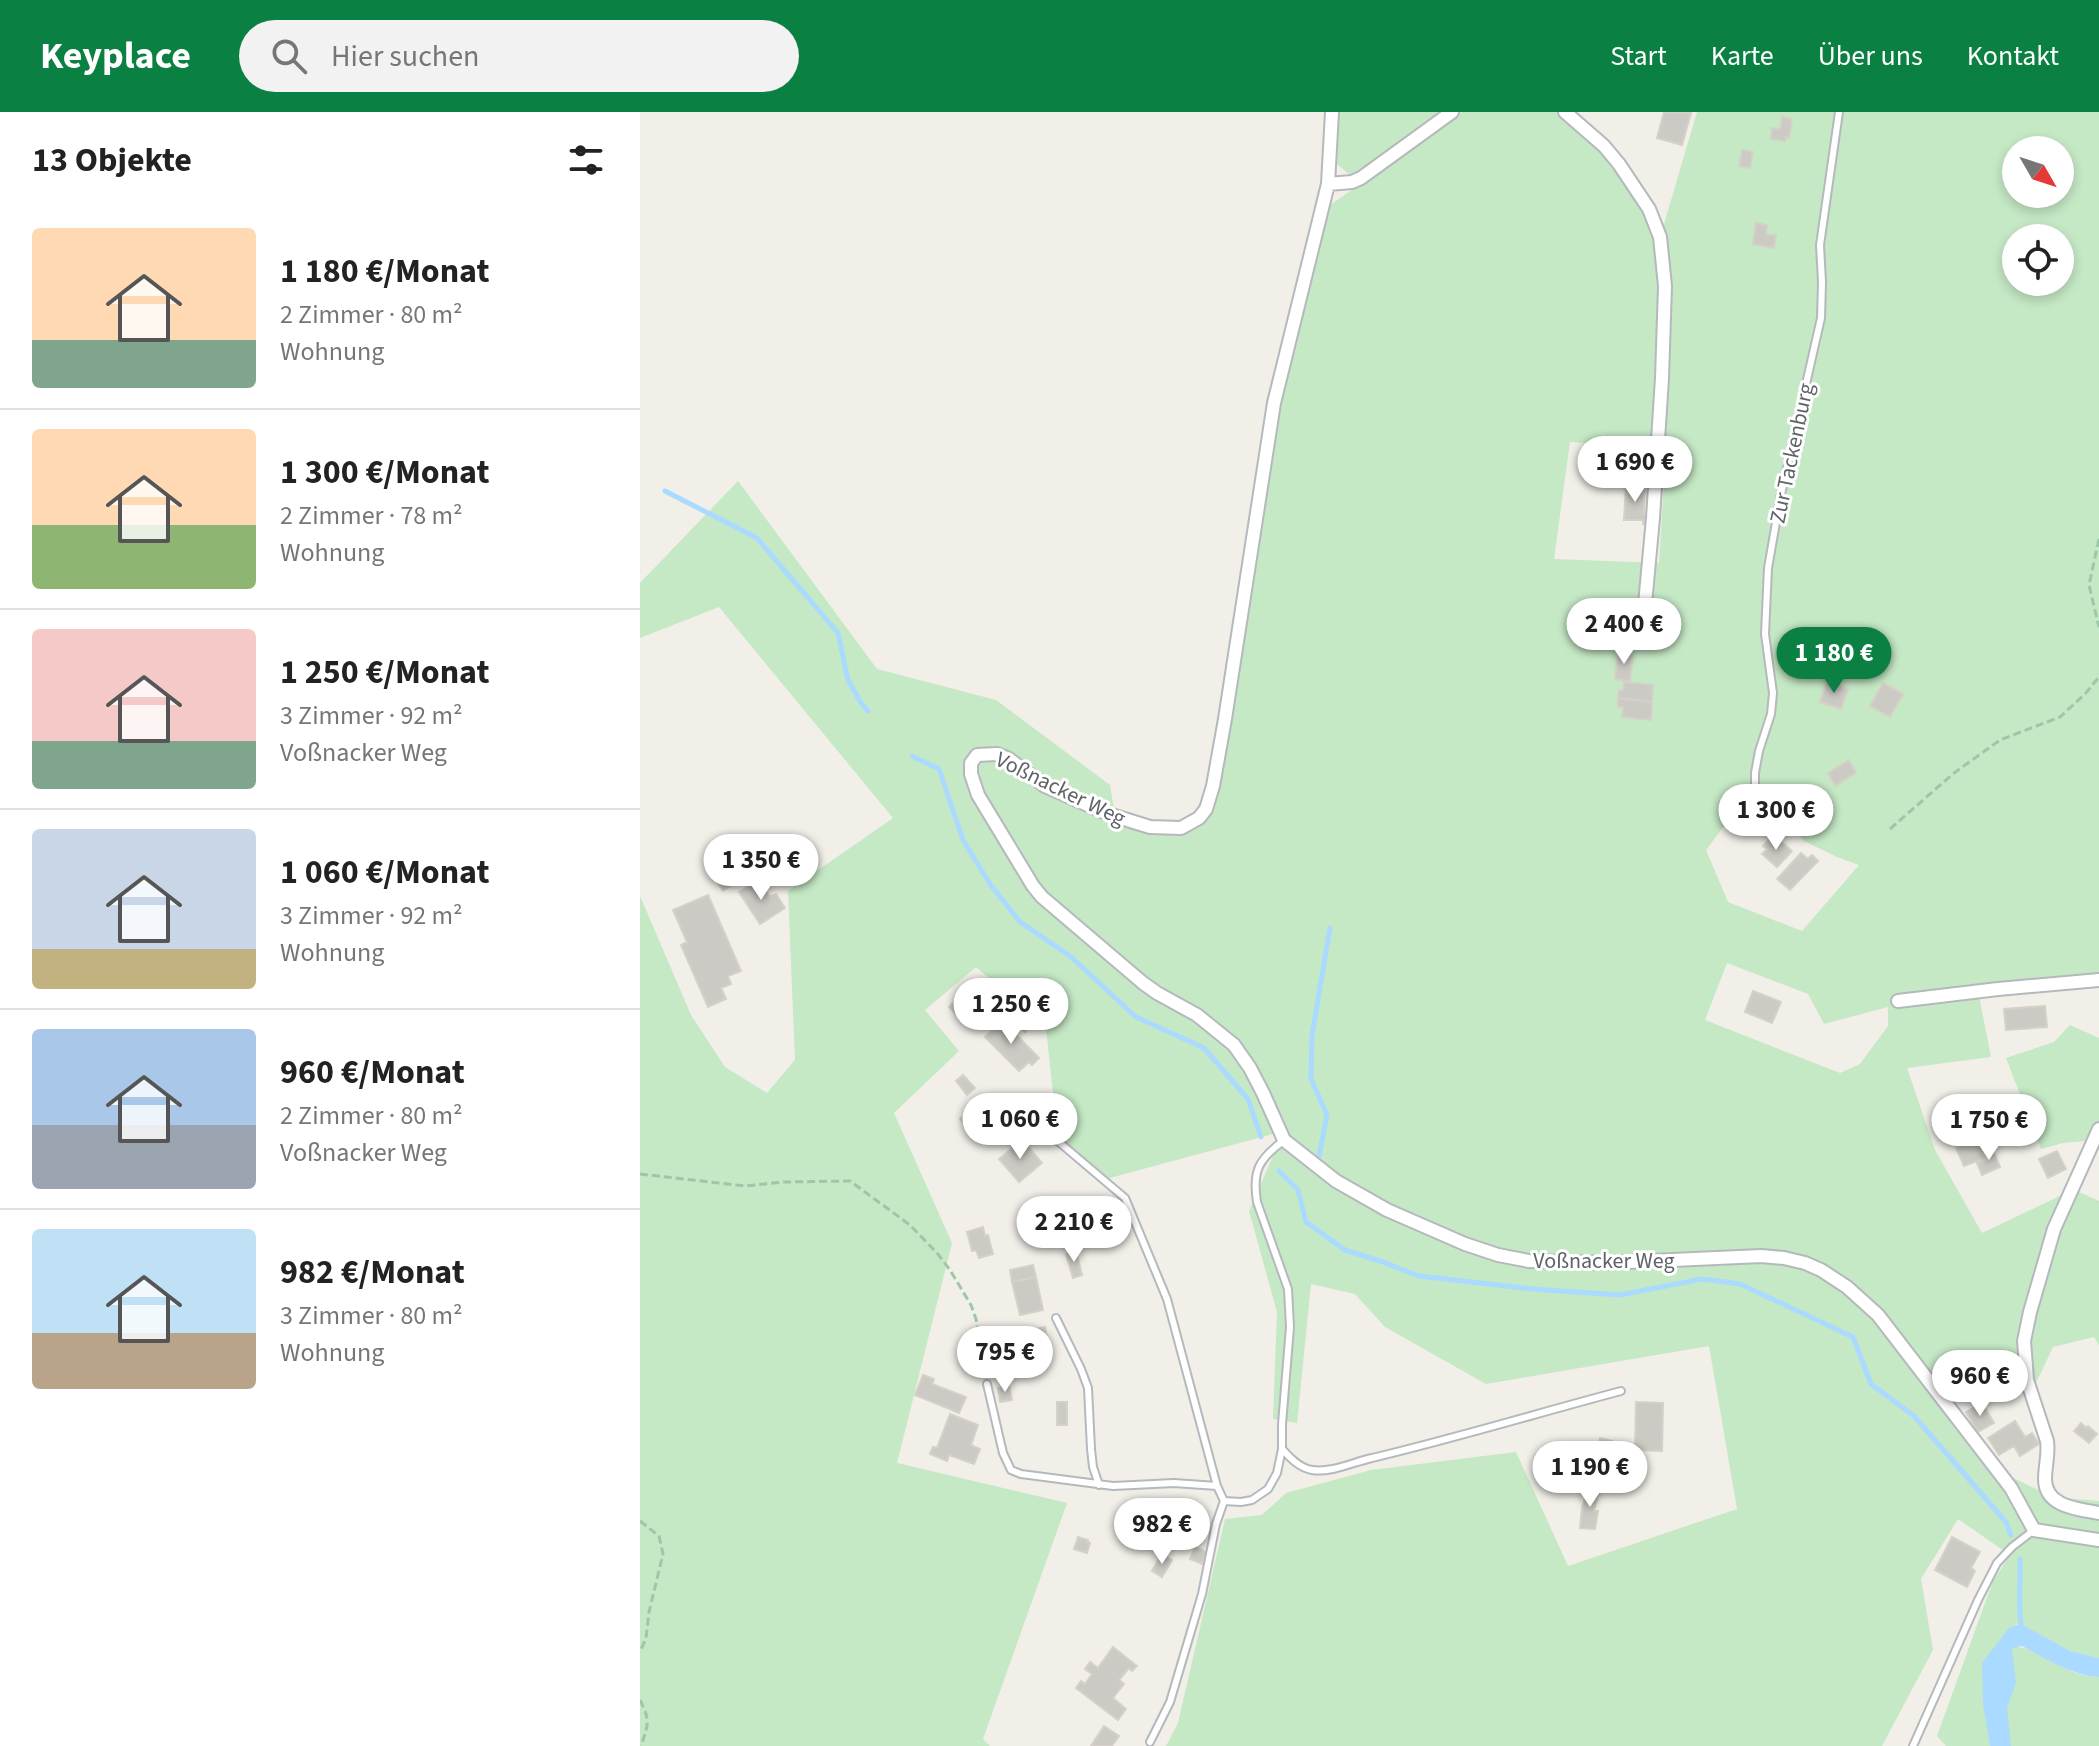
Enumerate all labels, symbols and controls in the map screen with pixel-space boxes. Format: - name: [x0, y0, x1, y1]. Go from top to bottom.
- search box: [239, 20, 799, 92]
- text: Keyplace: [40, 29, 191, 83]
- icon: search: [267, 34, 311, 78]
- text: Hier suchen: [331, 35, 479, 78]
- text: Start: [1610, 36, 1667, 76]
- text: Karte: [1711, 36, 1774, 76]
- text: Über uns: [1818, 36, 1923, 76]
- text: Kontakt: [1967, 36, 2059, 76]
- text: 13 Objekte: [32, 136, 192, 185]
- north arrow: [2002, 136, 2074, 208]
- map controls: [2002, 136, 2074, 296]
- icon: filters: [564, 138, 608, 182]
- button: locate: [2002, 224, 2074, 296]
- text: 1 180 €/Monat: [280, 247, 489, 296]
- icon: home: [96, 260, 192, 356]
- text: 2 Zimmer · 80 m²: [280, 296, 463, 333]
- text: Wohnung: [280, 333, 384, 370]
- street label: Zur Tackenburg: [1761, 380, 1822, 526]
- pin: 1 690 €: [1561, 436, 1709, 504]
- text: 1 690 €: [1595, 443, 1675, 480]
- text: 1 300 €/Monat: [280, 448, 489, 497]
- icon: home: [96, 461, 192, 557]
- text: 2 Zimmer · 78 m²: [280, 497, 463, 534]
- text: Wohnung: [280, 534, 384, 571]
- pin: 2 400 €: [1550, 598, 1698, 666]
- text: 2 400 €: [1584, 605, 1664, 642]
- pin: 1 180 €: [1760, 627, 1908, 695]
- text: 1 180 €: [1794, 634, 1874, 671]
- text: 1 250 €/Monat: [280, 648, 489, 697]
- icon: home: [96, 661, 192, 757]
- text: 3 Zimmer · 92 m²: [280, 697, 463, 734]
- text: Voßnacker Weg: [280, 734, 447, 771]
- street label: Voßnacker Weg: [990, 744, 1131, 834]
- pin: 1 300 €: [1702, 784, 1850, 852]
- text: 1 300 €: [1736, 791, 1816, 828]
- pin: 1 350 €: [687, 834, 835, 902]
- text: 1 350 €: [721, 841, 801, 878]
- text: 1 060 €/Monat: [280, 848, 489, 897]
- icon: home: [96, 861, 192, 957]
- text: 3 Zimmer · 92 m²: [280, 897, 463, 934]
- text: Wohnung: [280, 934, 384, 971]
- pin: 1 250 €: [937, 978, 1085, 1046]
- text: 1 250 €: [971, 985, 1051, 1022]
- text: 960 €/Monat: [280, 1048, 465, 1097]
- icon: home: [96, 1061, 192, 1157]
- pin: 1 060 €: [946, 1093, 1094, 1161]
- pin: 1 750 €: [1915, 1094, 2063, 1162]
- text: 2 Zimmer · 80 m²: [280, 1097, 463, 1134]
- text: 1 060 €: [980, 1100, 1060, 1137]
- text: 1 750 €: [1949, 1101, 2029, 1138]
- text: Voßnacker Weg: [280, 1134, 447, 1171]
- pin: 2 210 €: [1000, 1196, 1148, 1264]
- text: 2 210 €: [1034, 1203, 1114, 1240]
- street label: Voßnacker Weg: [1533, 1245, 1675, 1277]
- text: 982 €/Monat: [280, 1248, 465, 1297]
- icon: home: [96, 1261, 192, 1357]
- text: 3 Zimmer · 80 m²: [280, 1297, 463, 1334]
- pin: 795 €: [949, 1326, 1061, 1394]
- text: 795 €: [975, 1333, 1035, 1370]
- text: Wohnung: [280, 1334, 384, 1371]
- pin: 960 €: [1924, 1350, 2036, 1418]
- text: 960 €: [1950, 1357, 2010, 1394]
- pin: 1 190 €: [1516, 1441, 1664, 1509]
- text: 1 190 €: [1550, 1448, 1630, 1485]
- pin: 982 €: [1106, 1498, 1218, 1566]
- text: 982 €: [1132, 1505, 1192, 1542]

